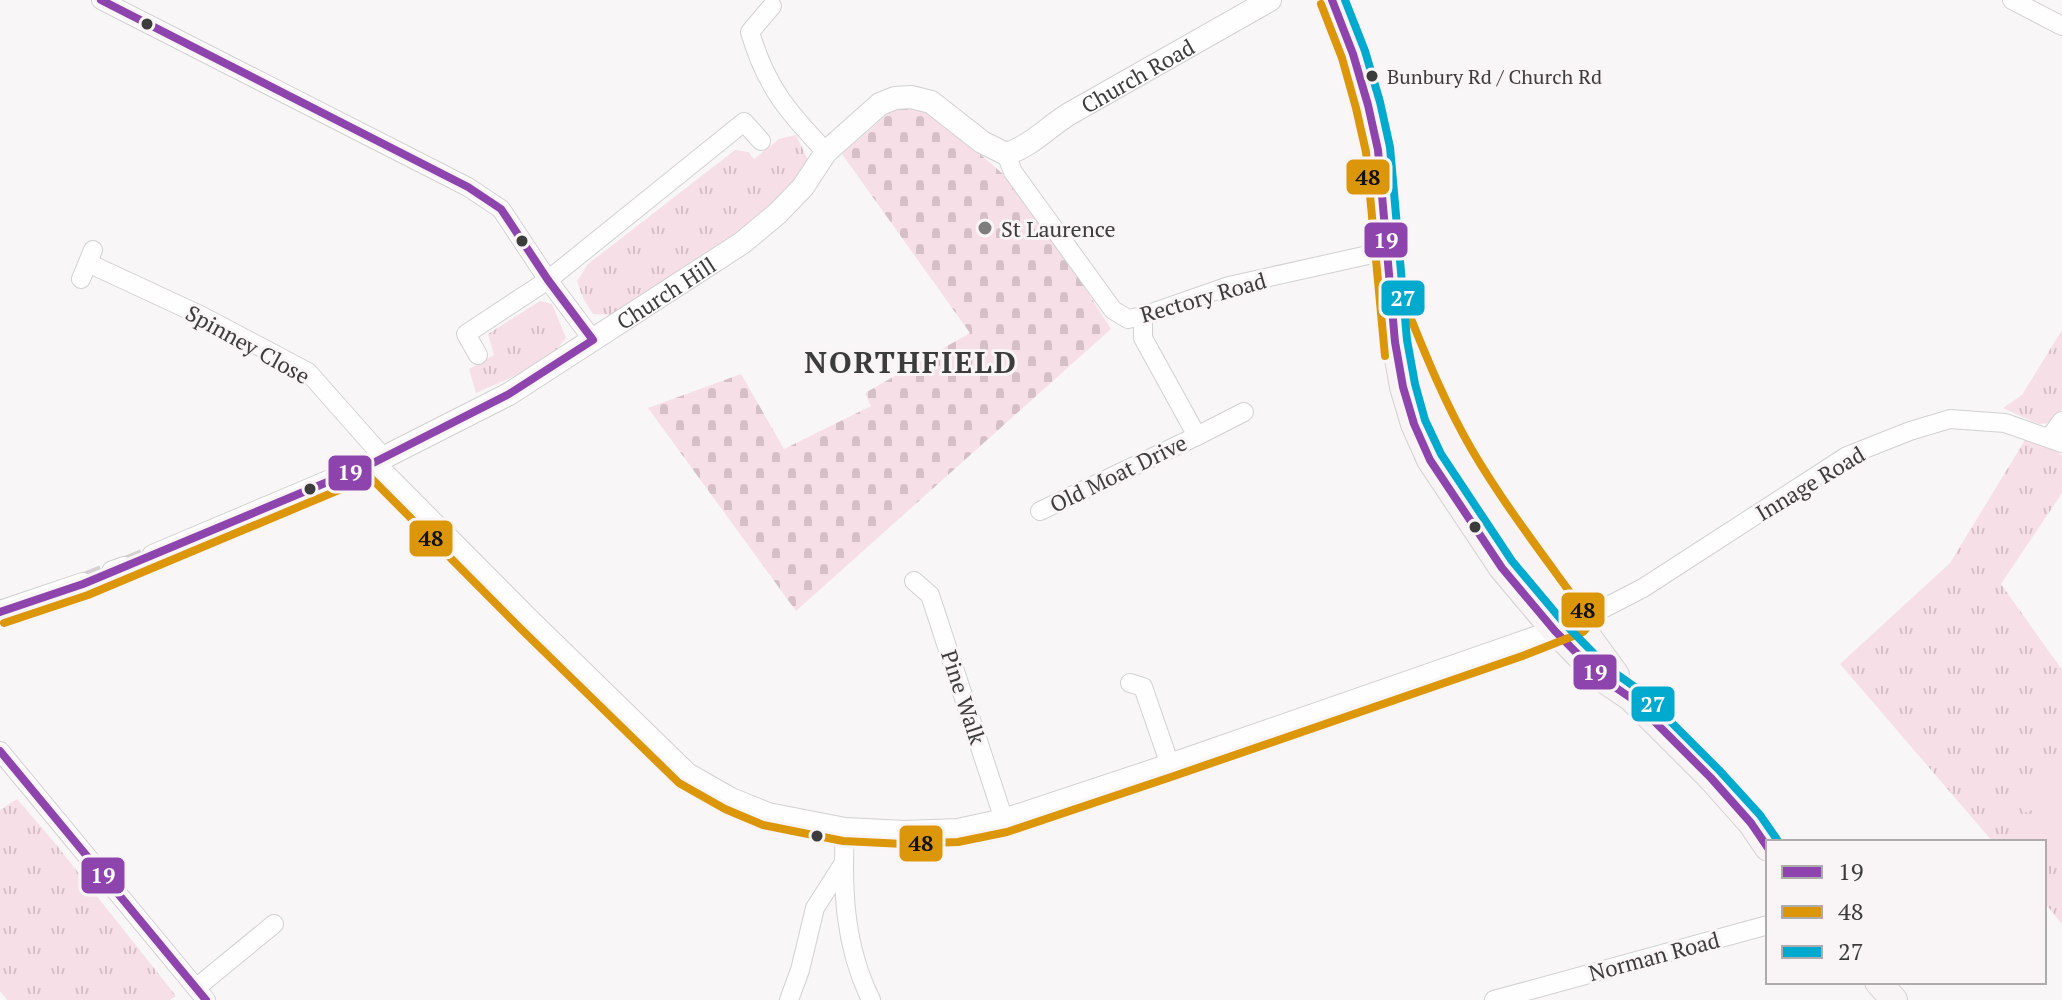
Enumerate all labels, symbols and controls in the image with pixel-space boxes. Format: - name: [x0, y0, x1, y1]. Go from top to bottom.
- unlabelled marker: [139, 16, 155, 32]
- street label: Church Road: [1075, 32, 1199, 119]
- place label: Bunbury Rd / Church Rd: [1387, 63, 1602, 90]
- marker: Bunbury Rd / Church Rd: [1364, 68, 1380, 84]
- line badge: 48: [1345, 158, 1391, 196]
- text: 48: [1356, 162, 1380, 191]
- place label: St Laurence: [1001, 214, 1116, 243]
- marker: St Laurence: [976, 219, 994, 237]
- line badge: 19: [1363, 221, 1409, 259]
- text: 19: [1374, 225, 1398, 254]
- unlabelled marker: [514, 233, 530, 249]
- street label: Church Hill: [610, 250, 721, 335]
- street label: Rectory Road: [1137, 265, 1269, 329]
- line badge: 27: [1380, 279, 1426, 317]
- text: 27: [1391, 283, 1415, 312]
- street label: Spinney Close: [181, 298, 315, 390]
- district label: NORTHFIELD: [804, 342, 1018, 382]
- street label: Old Moat Drive: [1045, 427, 1191, 519]
- street label: Innage Road: [1750, 439, 1870, 527]
- line badge: 19: [327, 454, 373, 492]
- text: 19: [338, 457, 362, 486]
- unlabelled marker: [302, 481, 318, 497]
- line badge: 48: [408, 519, 454, 558]
- unlabelled marker: [1467, 519, 1483, 535]
- text: 48: [419, 523, 443, 552]
- line badge: 48: [1560, 591, 1606, 629]
- text: 48: [1571, 595, 1595, 624]
- street label: Pine Walk: [935, 646, 993, 748]
- line badge: 19: [1572, 653, 1618, 691]
- text: 19: [1583, 657, 1607, 686]
- line badge: 27: [1630, 685, 1676, 723]
- text: 27: [1641, 689, 1665, 718]
- line badge: 48: [898, 824, 944, 863]
- unlabelled marker: [809, 828, 825, 844]
- text: 48: [909, 828, 933, 857]
- legend: [1766, 840, 2046, 984]
- text: 19: [1838, 855, 1864, 887]
- line badge: 19: [80, 856, 126, 895]
- text: 19: [91, 860, 115, 889]
- text: 48: [1838, 895, 1864, 927]
- street label: Norman Road: [1585, 925, 1723, 987]
- text: 27: [1838, 935, 1864, 967]

